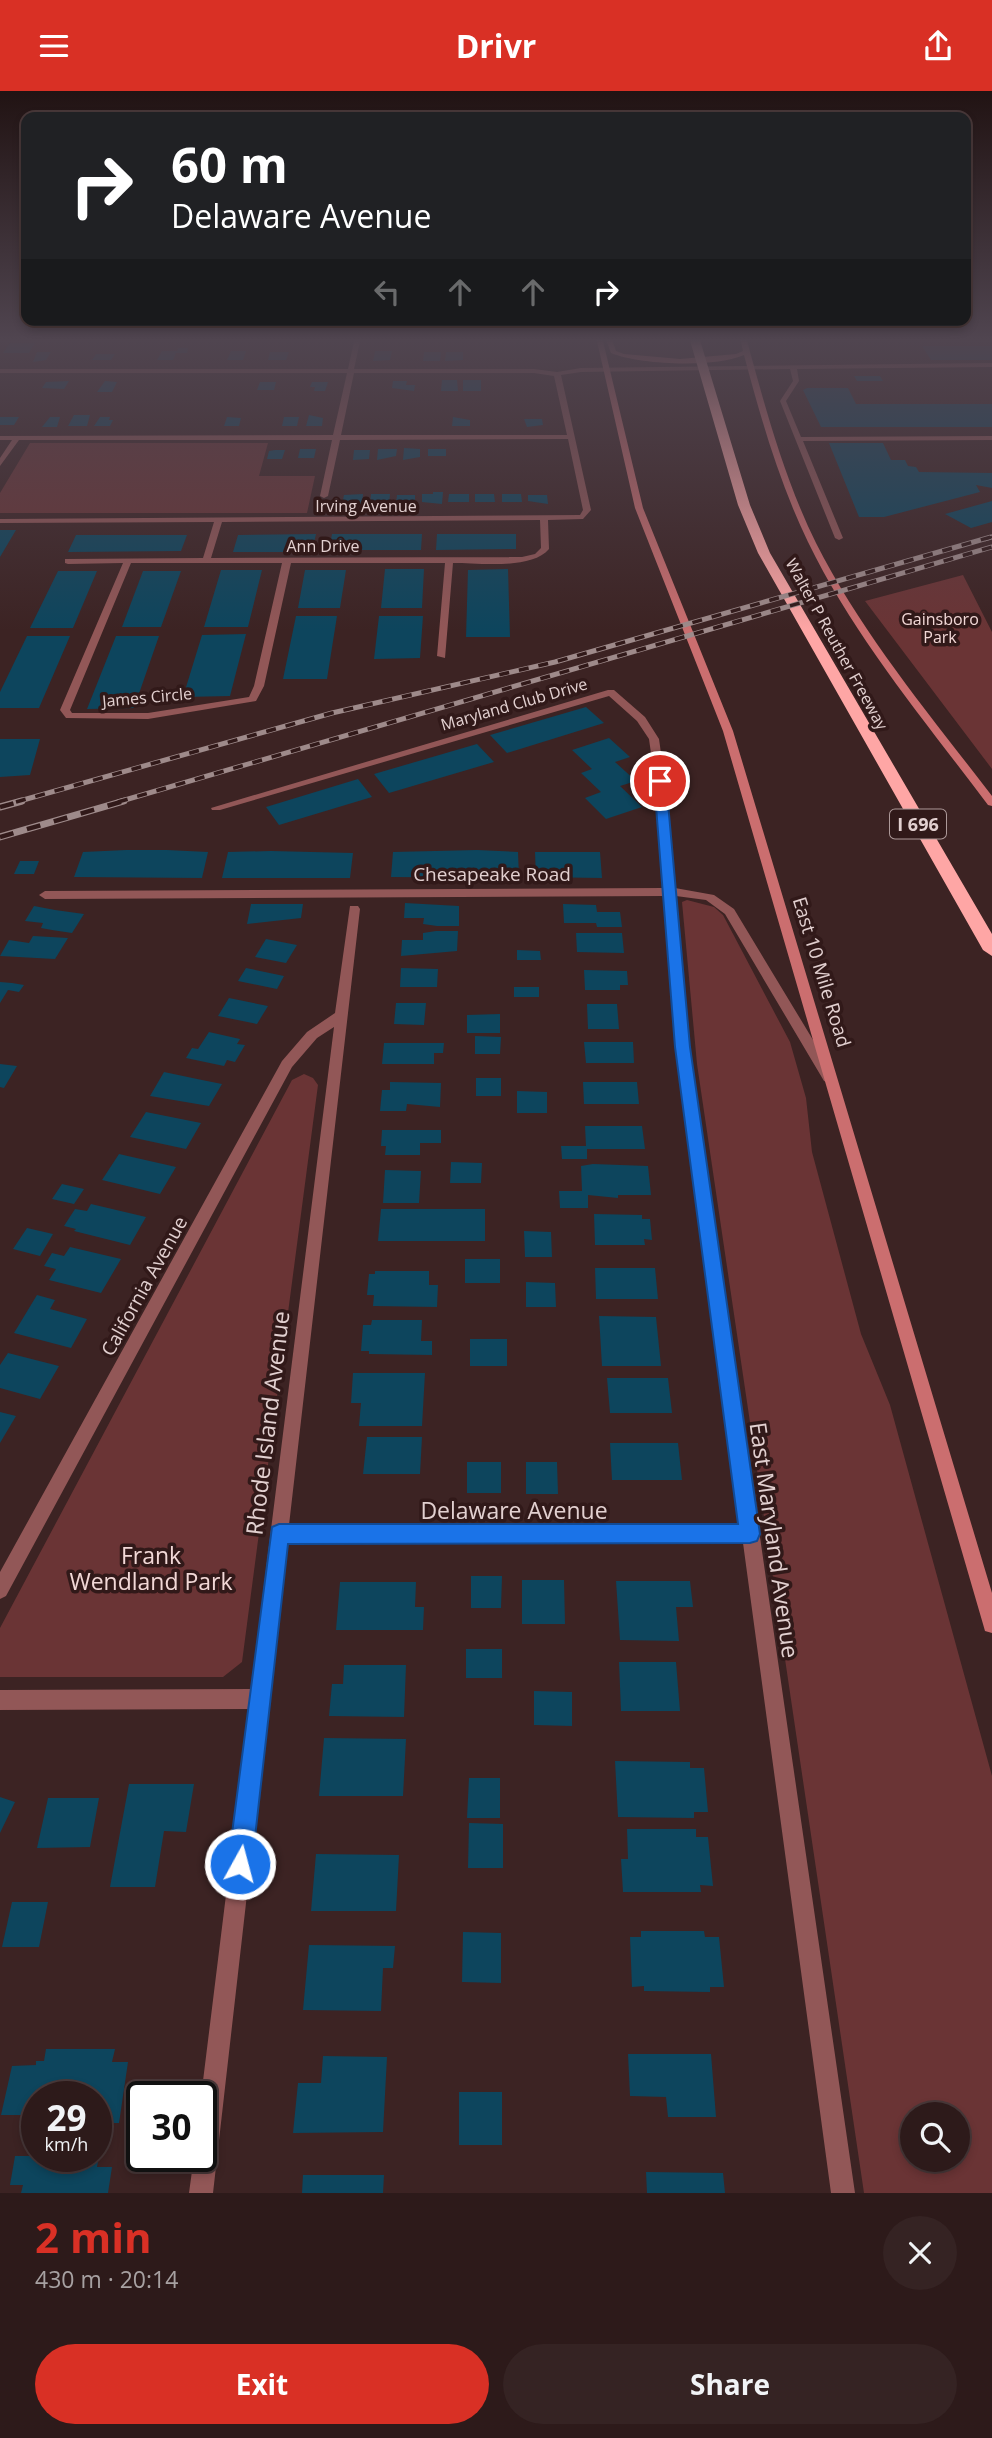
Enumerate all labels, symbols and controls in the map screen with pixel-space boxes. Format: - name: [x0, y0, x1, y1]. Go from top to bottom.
- text: Drivr: [456, 24, 536, 67]
- icon: menu: [35, 27, 73, 65]
- icon: share: [919, 27, 957, 65]
- text: 60 m: [171, 131, 288, 197]
- icon: right: [56, 140, 147, 231]
- text: Delaware Avenue: [171, 194, 431, 237]
- icon: left: [368, 273, 406, 311]
- icon: ahead: [441, 273, 479, 311]
- icon: ahead: [514, 273, 552, 311]
- icon: right: [587, 273, 625, 311]
- street label: Irving Avenue: [315, 495, 417, 517]
- street label: Ann Drive: [286, 535, 360, 557]
- street label: Walter P Reuther Freeway: [781, 554, 894, 735]
- park label: Gainsboro Park: [901, 608, 979, 648]
- street label: Maryland Club Drive: [438, 673, 590, 735]
- street label: James Circle: [99, 682, 193, 712]
- pin: [630, 751, 690, 811]
- icon: arrive: [641, 762, 679, 800]
- road number: I 696: [890, 809, 946, 839]
- street label: Chesapeake Road: [413, 861, 571, 887]
- street label: East 10 Mile Road: [787, 894, 857, 1050]
- street label: California Avenue: [95, 1212, 193, 1360]
- street label: Rhode Island Avenue: [237, 1309, 297, 1537]
- street label: East Maryland Avenue: [743, 1420, 807, 1660]
- street label: Delaware Avenue: [420, 1494, 608, 1526]
- park label: Frank Wendland Park: [69, 1539, 233, 1597]
- position arrow: [203, 1827, 277, 1901]
- speed limit sign: 30: [126, 2081, 217, 2172]
- text: 29: [46, 2094, 87, 2141]
- map controls: [900, 2102, 970, 2172]
- button: search: [900, 2102, 970, 2172]
- text: km/h: [45, 2132, 88, 2156]
- text: 2 min: [35, 2208, 152, 2265]
- button: close: [883, 2216, 957, 2290]
- text: 430 m · 20:14: [35, 2263, 178, 2295]
- button: Exit: [35, 2344, 489, 2424]
- button: Share: [503, 2344, 957, 2424]

